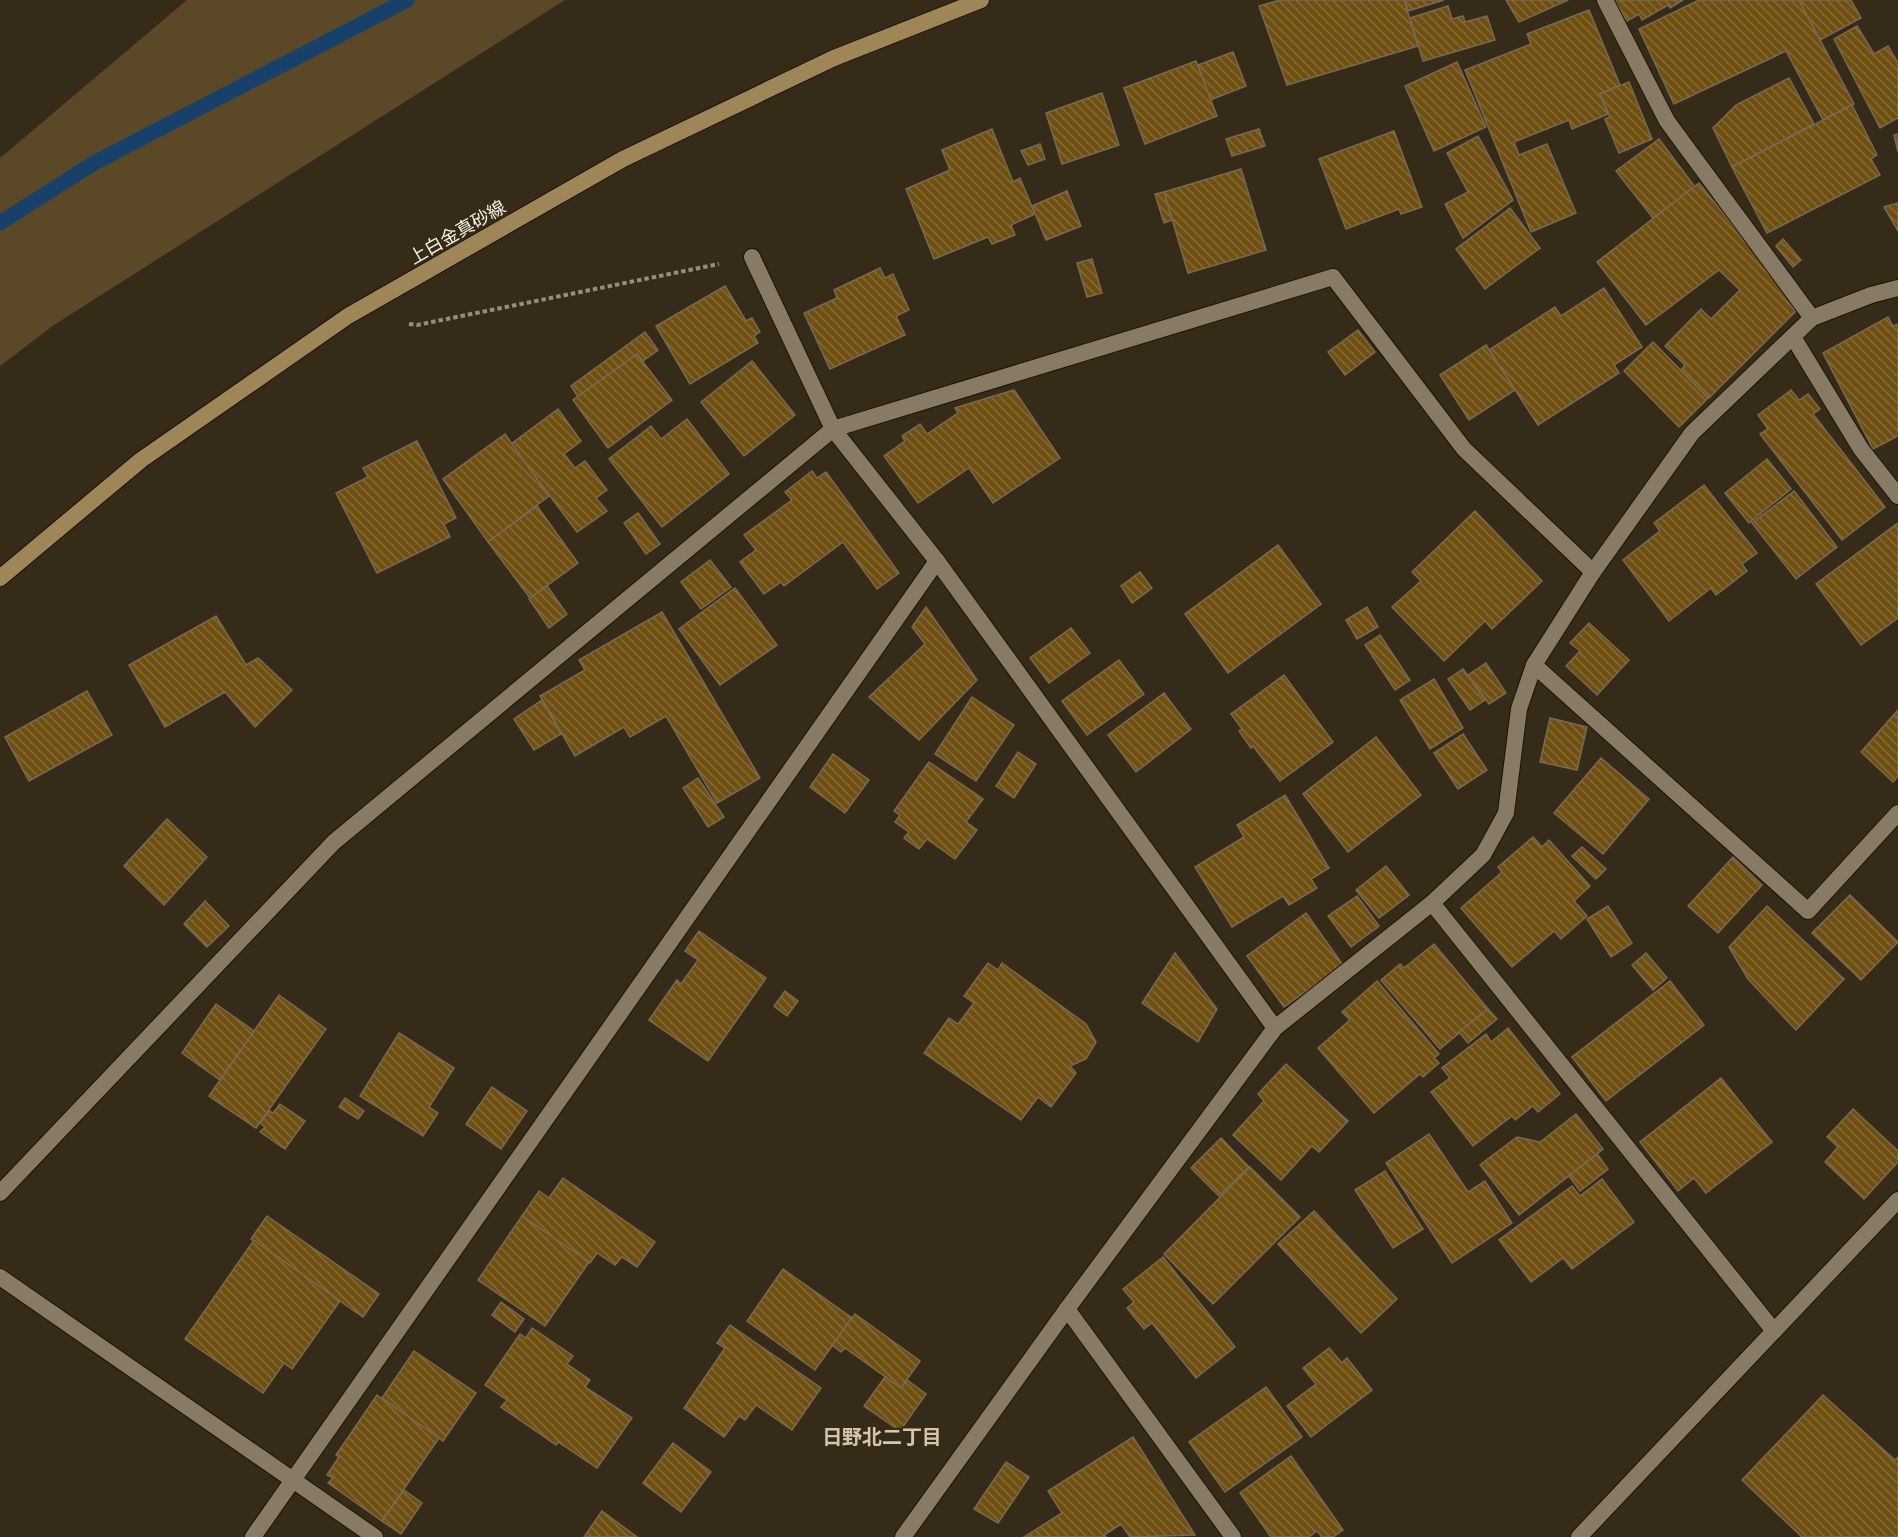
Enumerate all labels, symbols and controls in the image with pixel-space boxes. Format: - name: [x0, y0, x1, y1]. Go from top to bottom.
- street label: 上白金真砂線: [404, 195, 510, 269]
- district label: 日野北二丁目: [822, 1424, 942, 1449]

